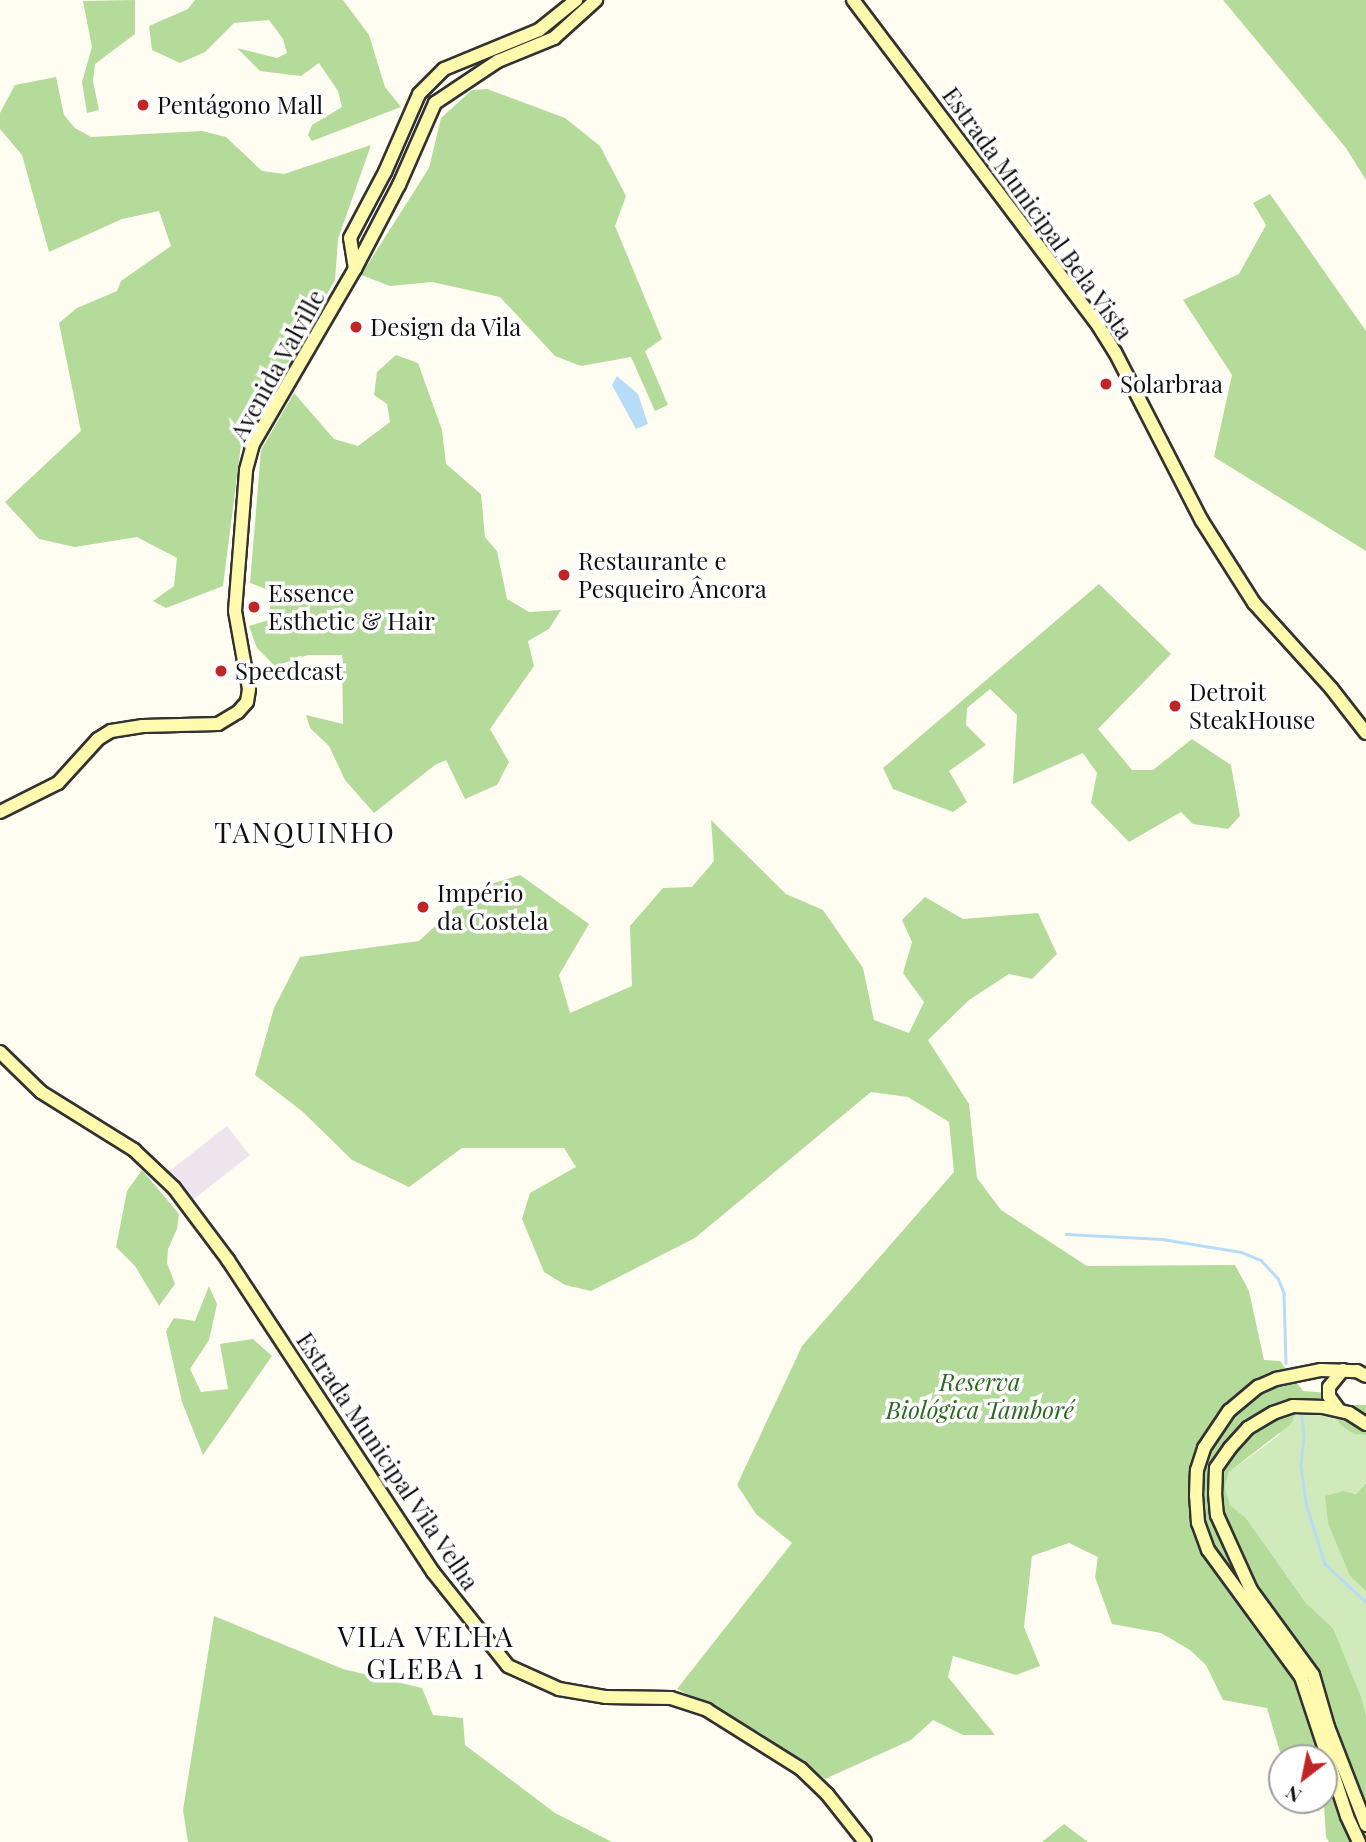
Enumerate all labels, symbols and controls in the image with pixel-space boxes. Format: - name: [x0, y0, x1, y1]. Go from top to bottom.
- street label: Estrada Municipal Bela Vista: [936, 81, 1140, 345]
- place label: Pentágono Mall: [157, 91, 323, 119]
- marker: Pentágono Mall: [135, 97, 151, 113]
- street label: Avenida Valville: [223, 284, 331, 446]
- place label: Design da Vila: [370, 313, 522, 341]
- marker: Design da Vila: [348, 319, 364, 335]
- place label: Solarbraa: [1120, 370, 1223, 398]
- marker: Solarbraa: [1098, 376, 1114, 392]
- place label: Restaurante e Pesqueiro Âncora: [578, 547, 768, 603]
- marker: Restaurante e Pesqueiro Âncora: [556, 567, 572, 583]
- place label: Essence Esthetic & Hair: [268, 579, 435, 635]
- marker: Essence Esthetic & Hair: [246, 599, 262, 615]
- place label: Speedcast: [235, 657, 343, 685]
- marker: Speedcast: [213, 663, 229, 679]
- place label: Detroit SteakHouse: [1189, 678, 1315, 734]
- marker: Detroit SteakHouse: [1167, 698, 1183, 714]
- district label: TANQUINHO: [215, 815, 395, 849]
- place label: Império da Costela: [437, 879, 549, 935]
- marker: Império da Costela: [415, 899, 431, 915]
- street label: Estrada Municipal Vila Velha: [290, 1326, 486, 1596]
- park label: Reserva Biológica Tamboré: [886, 1368, 1074, 1424]
- district label: VILA VELHA GLEBA 1: [338, 1619, 514, 1685]
- north arrow: [1268, 1744, 1338, 1814]
- text: N: [1280, 1780, 1306, 1810]

